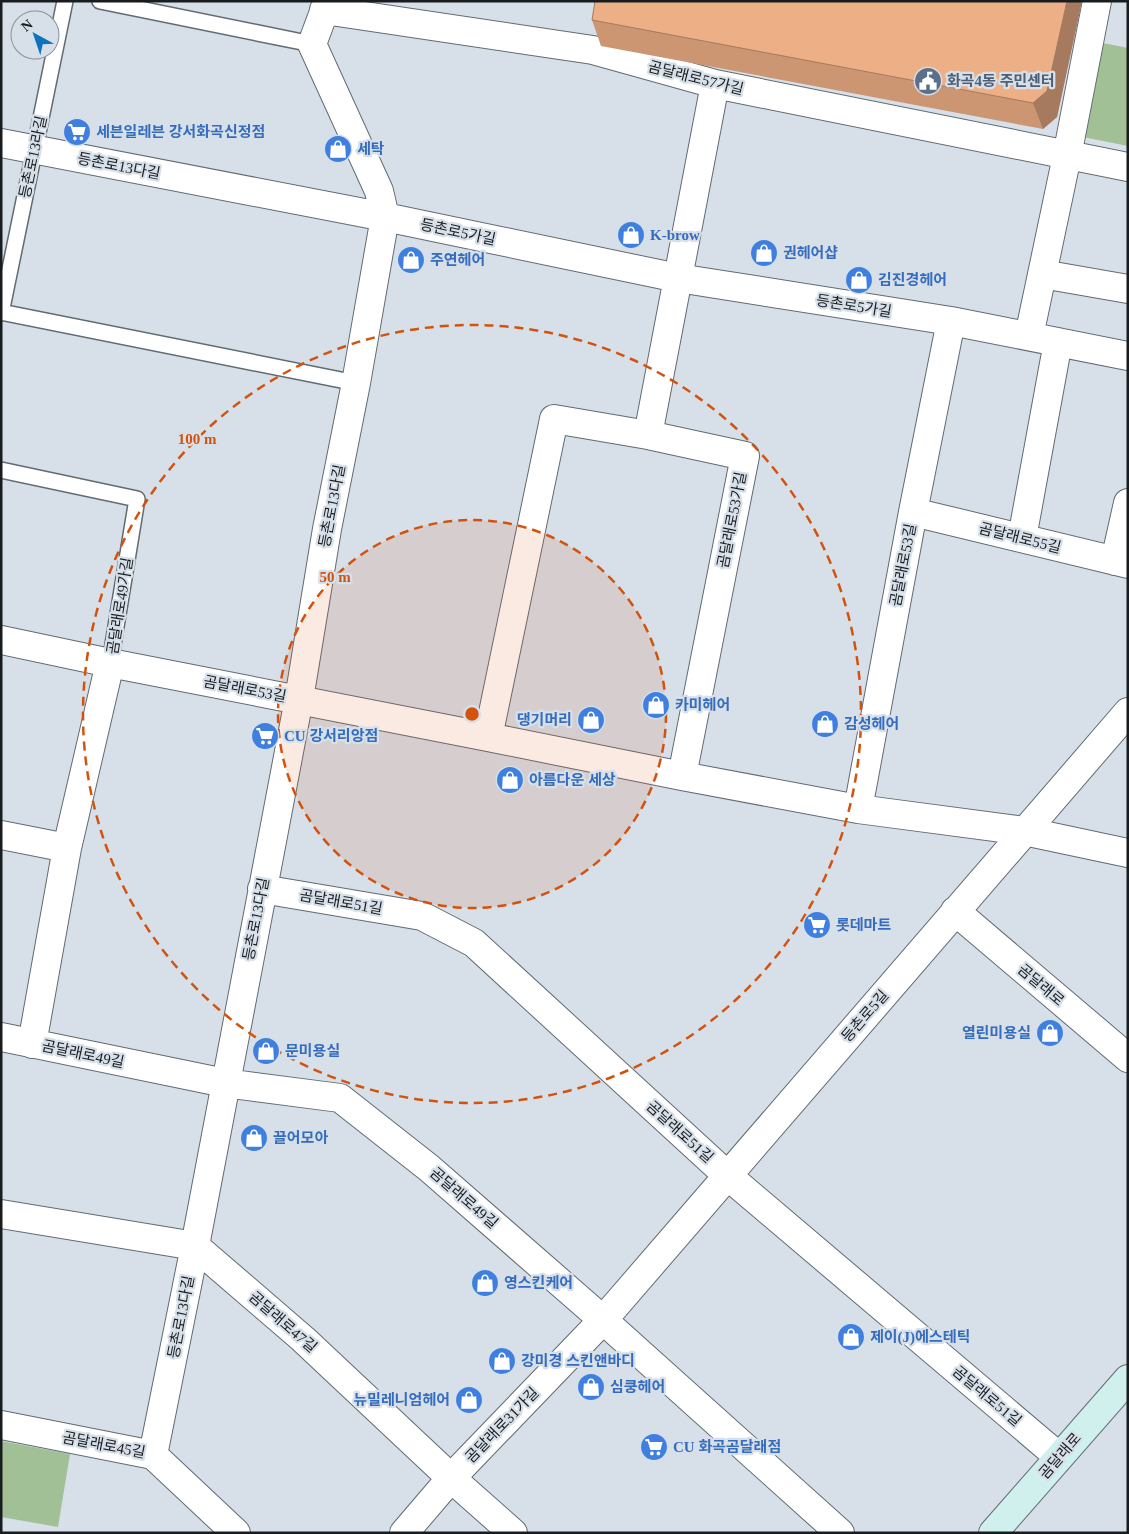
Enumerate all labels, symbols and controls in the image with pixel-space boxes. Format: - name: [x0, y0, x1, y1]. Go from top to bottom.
- north arrow: [10, 10, 60, 60]
- text: N: [18, 16, 36, 34]
- street label: 곰달래로57가길: [647, 58, 745, 98]
- public building icon: 화곡4동 주민센터: [913, 66, 943, 96]
- place label: 화곡4동 주민센터: [947, 73, 1055, 89]
- street label: 등촌로13라길: [16, 114, 50, 200]
- supermarket icon: 세븐일레븐 강서화곡신정점: [62, 117, 92, 147]
- place label: 세븐일레븐 강서화곡신정점: [96, 124, 265, 140]
- shop icon: 세탁: [323, 134, 353, 164]
- place label: 세탁: [357, 141, 385, 157]
- street label: 등촌로13다길: [76, 150, 162, 182]
- street label: 등촌로5가길: [419, 216, 497, 248]
- shop icon: K-brow: [616, 220, 646, 250]
- place label: K-brow: [650, 227, 700, 243]
- shop icon: 권헤어샵: [749, 238, 779, 268]
- shop icon: 주연헤어: [396, 245, 426, 275]
- place label: 권헤어샵: [783, 245, 838, 261]
- place label: 주연헤어: [430, 252, 485, 268]
- shop icon: 김진경헤어: [844, 265, 874, 295]
- place label: 김진경헤어: [878, 272, 947, 288]
- street label: 등촌로5가길: [815, 292, 893, 320]
- text: 100 m: [178, 431, 217, 447]
- street label: 등촌로13다길: [316, 463, 348, 549]
- street label: 곰달래로53가길: [715, 470, 749, 570]
- street label: 곰달래로55길: [977, 520, 1063, 556]
- street label: 곰달래로53길: [887, 522, 919, 608]
- street label: 곰달래로49가길: [104, 556, 136, 656]
- text: 50 m: [319, 569, 351, 585]
- street label: 곰달래로53길: [202, 673, 288, 705]
- shop icon: 카미헤어: [641, 690, 671, 720]
- place label: 카미헤어: [675, 697, 730, 713]
- centre of rings: [463, 705, 481, 723]
- shop icon: 댕기머리: [576, 705, 606, 735]
- shop icon: 감성헤어: [810, 709, 840, 739]
- place label: 댕기머리: [517, 712, 572, 728]
- place label: 감성헤어: [844, 716, 899, 732]
- supermarket icon: CU 강서리앙점: [250, 721, 280, 751]
- place label: CU 강서리앙점: [284, 728, 378, 744]
- shop icon: 아름다운 세상: [495, 765, 525, 795]
- place label: 아름다운 세상: [529, 772, 616, 788]
- street label: 등촌로13다길: [240, 876, 272, 962]
- street label: 곰달래로51길: [298, 887, 384, 917]
- supermarket icon: 롯데마트: [802, 910, 832, 940]
- place label: 롯데마트: [836, 917, 891, 933]
- street label: 곰달래로: [1015, 961, 1067, 1009]
- street label: 등촌로5길: [838, 987, 892, 1045]
- shop icon: 열린미용실: [1035, 1018, 1065, 1048]
- place label: 열린미용실: [962, 1025, 1031, 1041]
- shop icon: 문미용실: [251, 1036, 281, 1066]
- street label: 곰달래로49길: [40, 1037, 126, 1071]
- place label: 문미용실: [285, 1043, 340, 1059]
- street label: 곰달래로51길: [643, 1098, 717, 1166]
- shop icon: 끌어모아: [239, 1123, 269, 1153]
- place label: 끌어모아: [273, 1130, 328, 1146]
- street label: 곰달래로49길: [427, 1164, 501, 1232]
- shop icon: 영스킨케어: [470, 1268, 500, 1298]
- street label: 등촌로13다길: [165, 1274, 197, 1360]
- place label: 영스킨케어: [504, 1275, 573, 1291]
- street label: 곰달래로47길: [246, 1288, 320, 1356]
- shop icon: 제이(J)에스테틱: [836, 1322, 866, 1352]
- place label: 제이(J)에스테틱: [870, 1329, 970, 1346]
- shop icon: 강미경 스킨앤바디: [487, 1346, 517, 1376]
- place label: 강미경 스킨앤바디: [521, 1353, 635, 1369]
- street label: 곰달래로51길: [950, 1363, 1024, 1429]
- shop icon: 심쿵헤어: [576, 1372, 606, 1402]
- place label: 심쿵헤어: [610, 1379, 665, 1395]
- street label: 곰달래로31가길: [462, 1384, 542, 1466]
- shop icon: 뉴밀레니엄헤어: [454, 1385, 484, 1415]
- place label: 뉴밀레니엄헤어: [353, 1392, 450, 1408]
- street label: 곰달래로45길: [61, 1429, 147, 1461]
- street label: 곰달래로: [1036, 1430, 1084, 1482]
- supermarket icon: CU 화곡곰달래점: [639, 1432, 669, 1462]
- place label: CU 화곡곰달래점: [673, 1439, 781, 1455]

